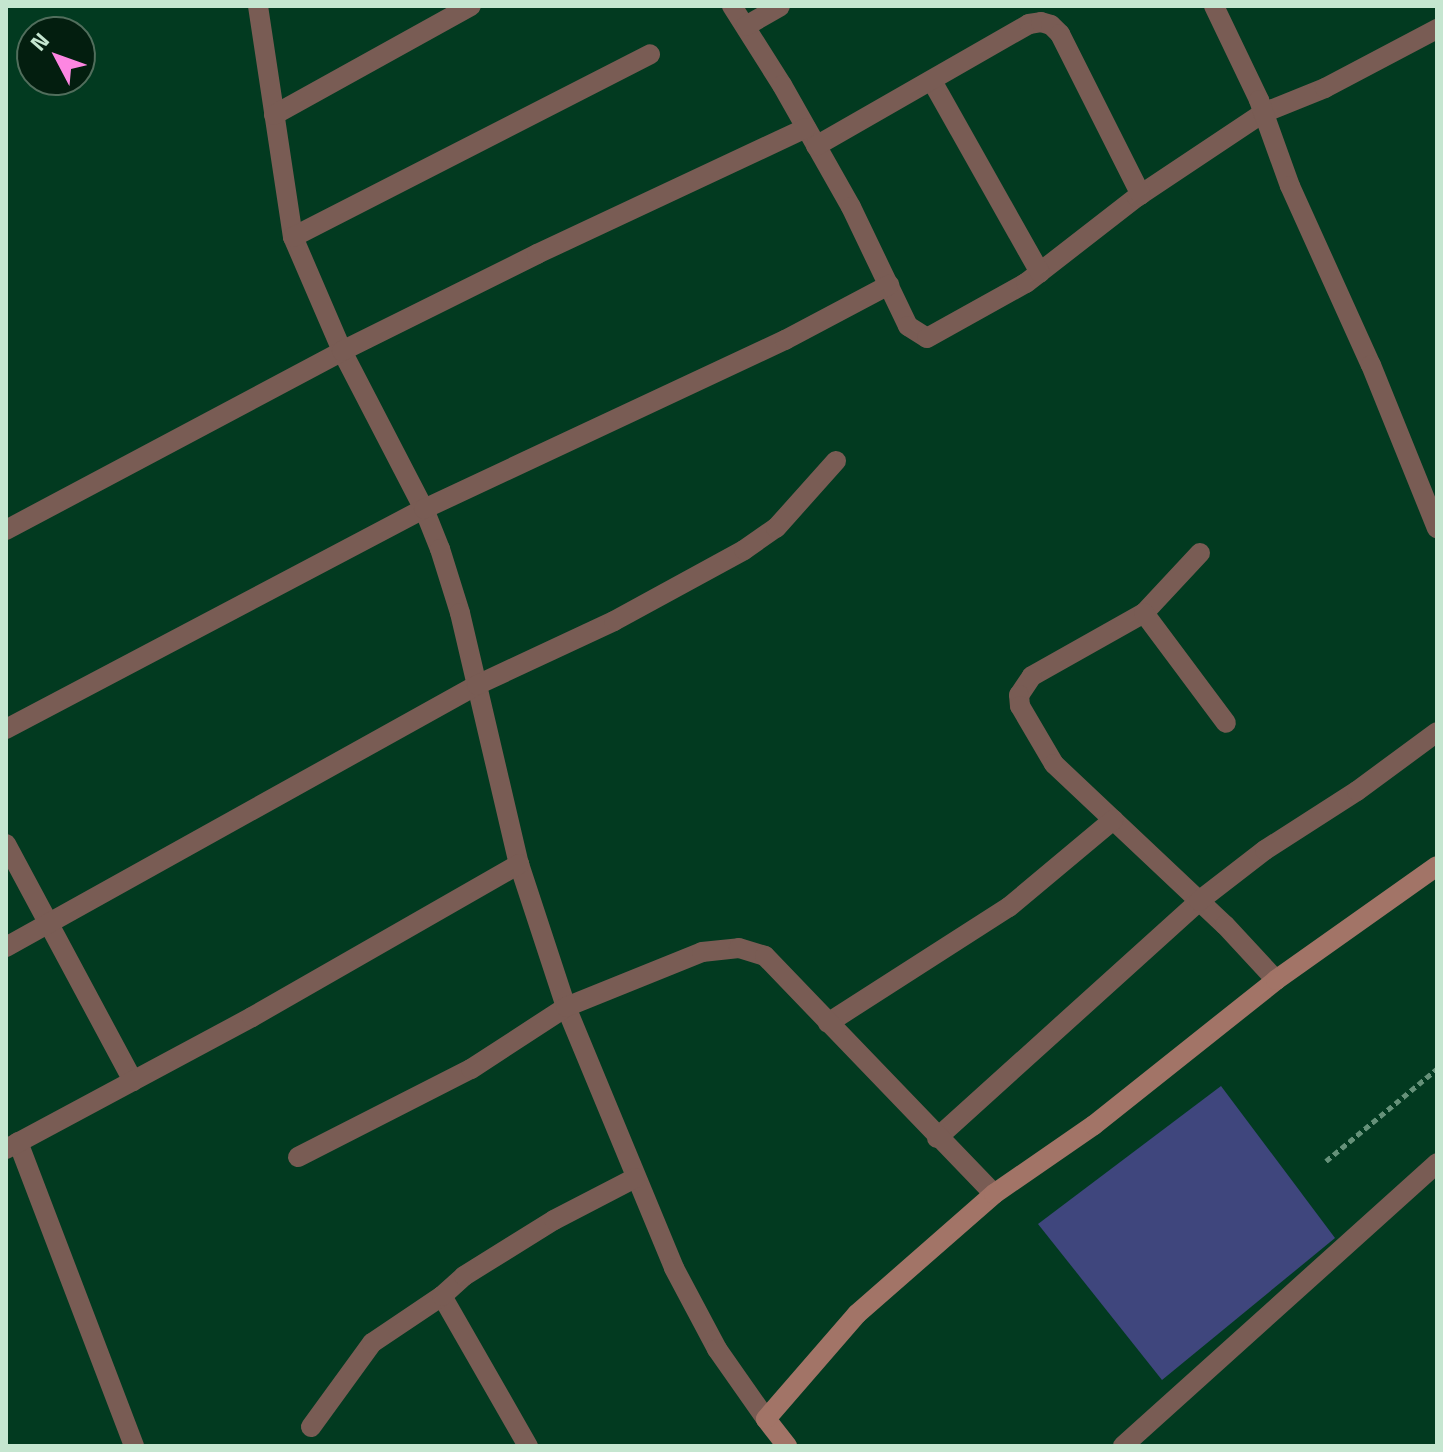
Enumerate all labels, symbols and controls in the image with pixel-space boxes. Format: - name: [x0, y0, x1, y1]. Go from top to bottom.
- north arrow: [16, 16, 96, 96]
- text: N: [22, 25, 57, 58]

